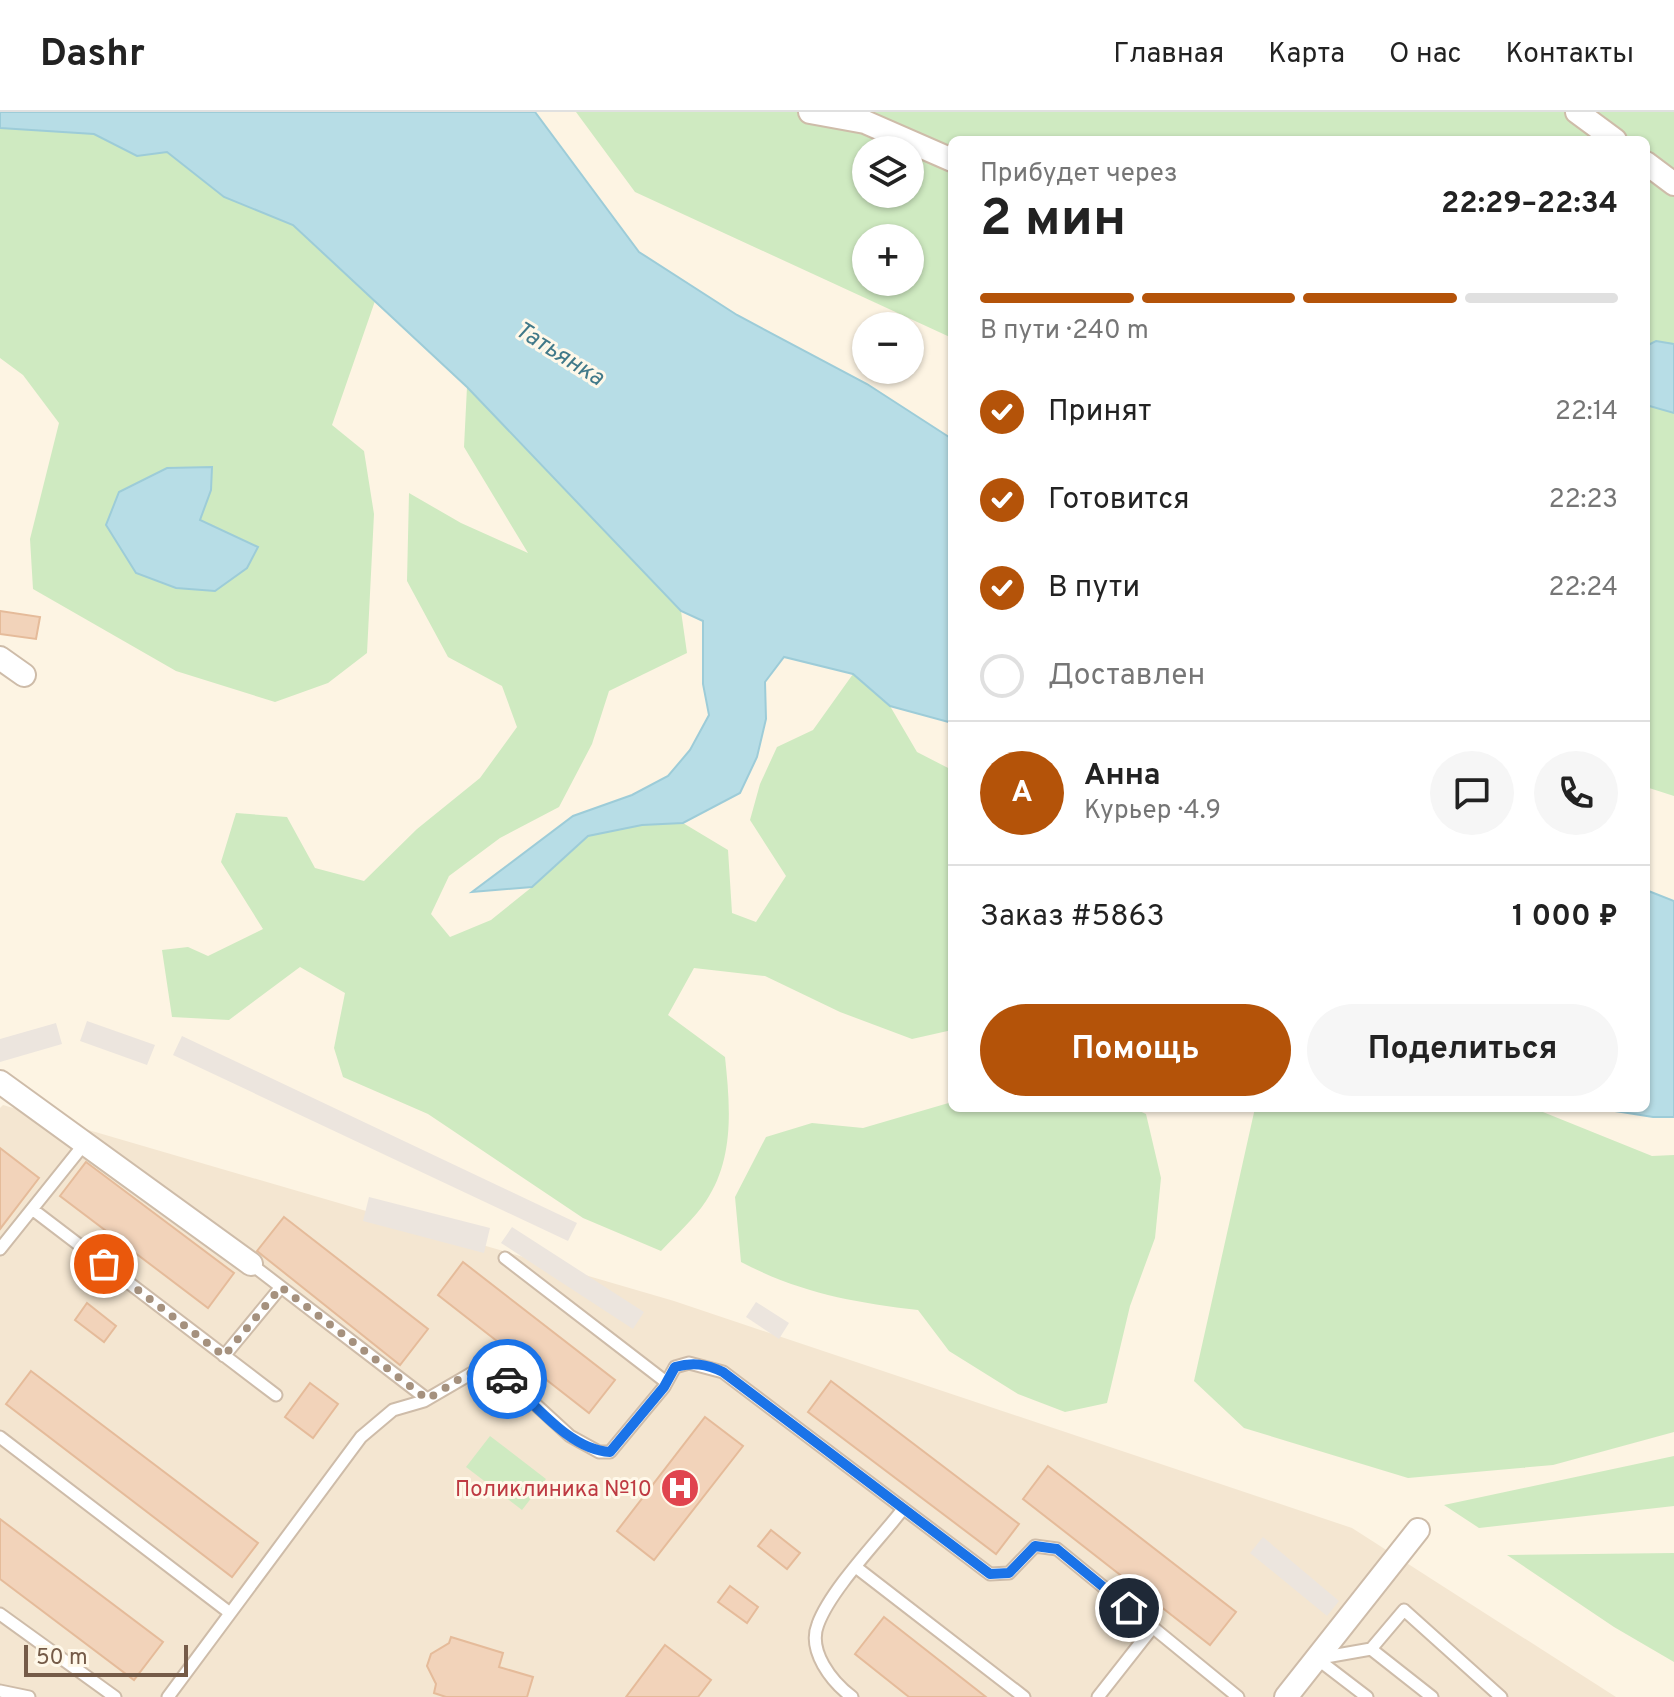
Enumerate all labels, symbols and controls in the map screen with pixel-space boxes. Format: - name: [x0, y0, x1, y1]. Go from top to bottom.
- text: Dashr: [40, 31, 145, 80]
- text: Главная: [1113, 37, 1224, 73]
- text: Карта: [1268, 37, 1345, 73]
- text: О нас: [1389, 37, 1462, 73]
- text: Контакты: [1506, 37, 1634, 73]
- map controls: [852, 136, 924, 384]
- button: layers: [852, 136, 924, 208]
- text: Прибудет через: [980, 158, 1178, 191]
- text: 22:29–22:34: [1441, 186, 1618, 223]
- text: 2 мин: [980, 188, 1126, 254]
- button: +: [852, 224, 924, 296]
- button: −: [852, 312, 924, 384]
- text: В пути · 240 m: [980, 315, 1149, 348]
- water label: Татьянка: [509, 316, 610, 394]
- icon: check: [980, 390, 1024, 434]
- text: Принят: [1048, 394, 1152, 431]
- text: 22:14: [1555, 396, 1618, 429]
- icon: check: [980, 478, 1024, 522]
- text: Готовится: [1048, 482, 1190, 519]
- text: 22:23: [1549, 484, 1618, 517]
- icon: check: [980, 566, 1024, 610]
- text: В пути: [1048, 570, 1140, 607]
- text: 22:24: [1549, 572, 1618, 605]
- text: Доставлен: [1048, 658, 1205, 695]
- button: chat: [1430, 751, 1514, 835]
- button: phone: [1534, 751, 1618, 835]
- text: Анна: [1084, 758, 1161, 795]
- text: А: [1011, 775, 1033, 812]
- text: Курьер · 4.9: [1084, 795, 1221, 828]
- text: Заказ #5863: [980, 899, 1164, 936]
- text: 1 000 ₽: [1512, 899, 1618, 936]
- button: Помощь: [980, 1004, 1291, 1096]
- button: Поделиться: [1307, 1004, 1618, 1096]
- pin: [70, 1230, 138, 1298]
- icon: bag: [82, 1242, 126, 1286]
- courier: [467, 1339, 547, 1419]
- icon: car: [485, 1357, 529, 1401]
- hospital icon: Поликлиника №10: [659, 1467, 701, 1509]
- place label: Поликлиника №10: [455, 1477, 652, 1504]
- pin: [1095, 1574, 1163, 1642]
- icon: home: [1107, 1586, 1151, 1630]
- scale bar: [24, 1641, 188, 1677]
- text: 50 m: [36, 1645, 88, 1672]

